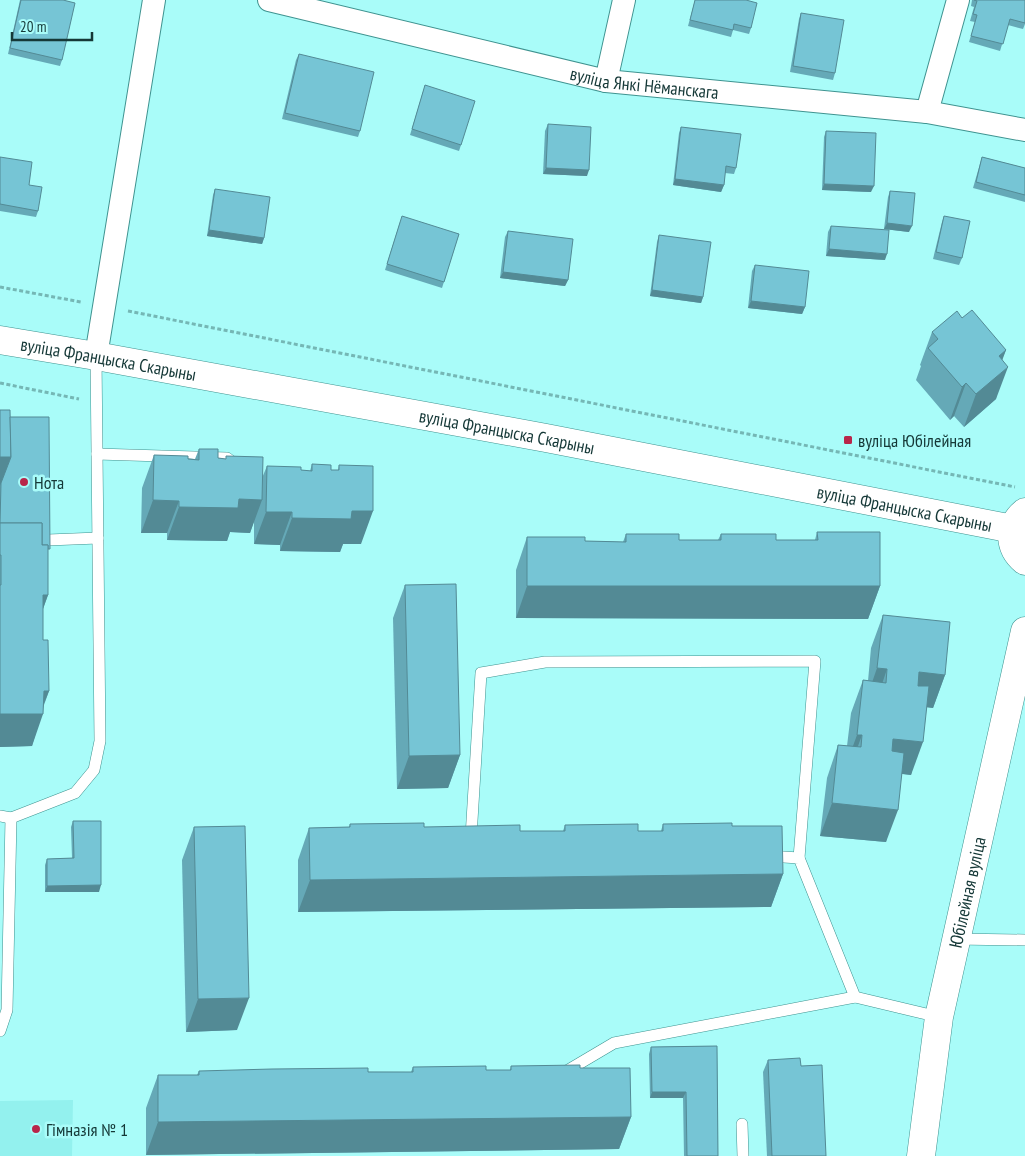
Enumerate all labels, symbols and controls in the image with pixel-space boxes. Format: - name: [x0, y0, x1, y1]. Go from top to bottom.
- scale bar: [12, 10, 92, 42]
- text: 20 m: [20, 17, 46, 36]
- street label: вуліца Янкі Нёманскага: [568, 61, 720, 103]
- street label: вуліца Францыска Скарыны: [19, 332, 198, 386]
- street label: вуліца Францыска Скарыны: [417, 404, 596, 459]
- place label: вуліца Юбілейная: [858, 429, 971, 452]
- marker: вуліца Юбілейная: [842, 434, 854, 446]
- place label: Нота: [34, 471, 64, 494]
- marker: Нота: [18, 476, 30, 488]
- street label: вуліца Францыска Скарыны: [815, 480, 994, 536]
- street label: Юбілейная вуліца: [943, 834, 990, 950]
- place label: Гімназія № 1: [46, 1118, 128, 1141]
- marker: Гімназія № 1: [30, 1123, 42, 1135]

